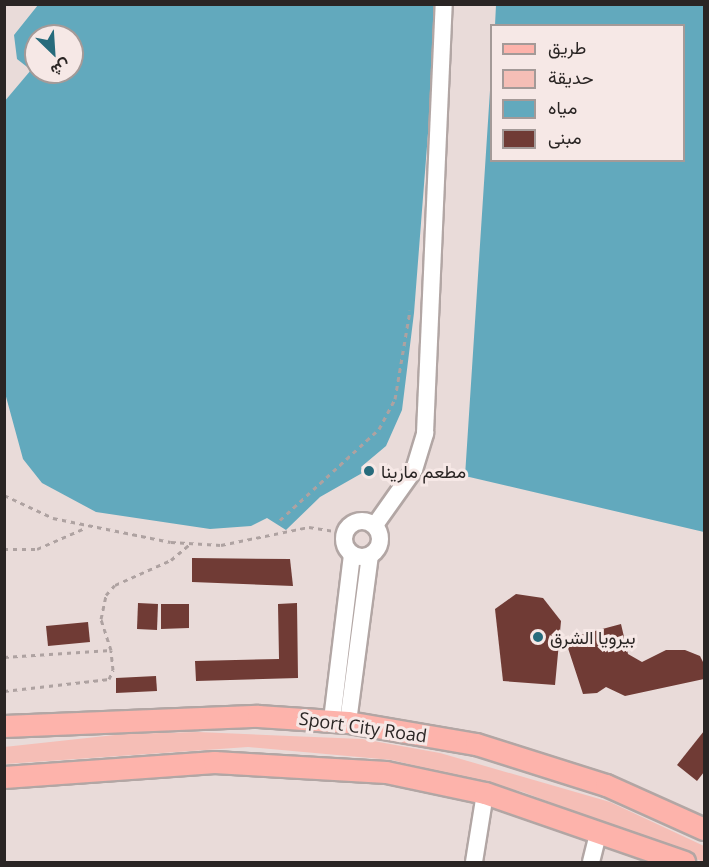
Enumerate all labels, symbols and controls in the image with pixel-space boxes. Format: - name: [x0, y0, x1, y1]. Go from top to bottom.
- north arrow: [24, 24, 84, 84]
- legend: [490, 24, 685, 162]
- text: طريق: [548, 35, 586, 59]
- text: ش: [47, 54, 74, 83]
- text: حديقة: [548, 65, 594, 89]
- text: مياه: [548, 95, 577, 119]
- text: مبنى: [548, 125, 582, 149]
- place label: مطعم مارينا: [381, 460, 466, 482]
- marker: مطعم مارينا: [362, 464, 376, 478]
- place label: بيرويا الشرق: [550, 626, 636, 648]
- marker: بيرويا الشرق: [531, 630, 545, 644]
- street label: Sport City Road: [298, 707, 428, 747]

